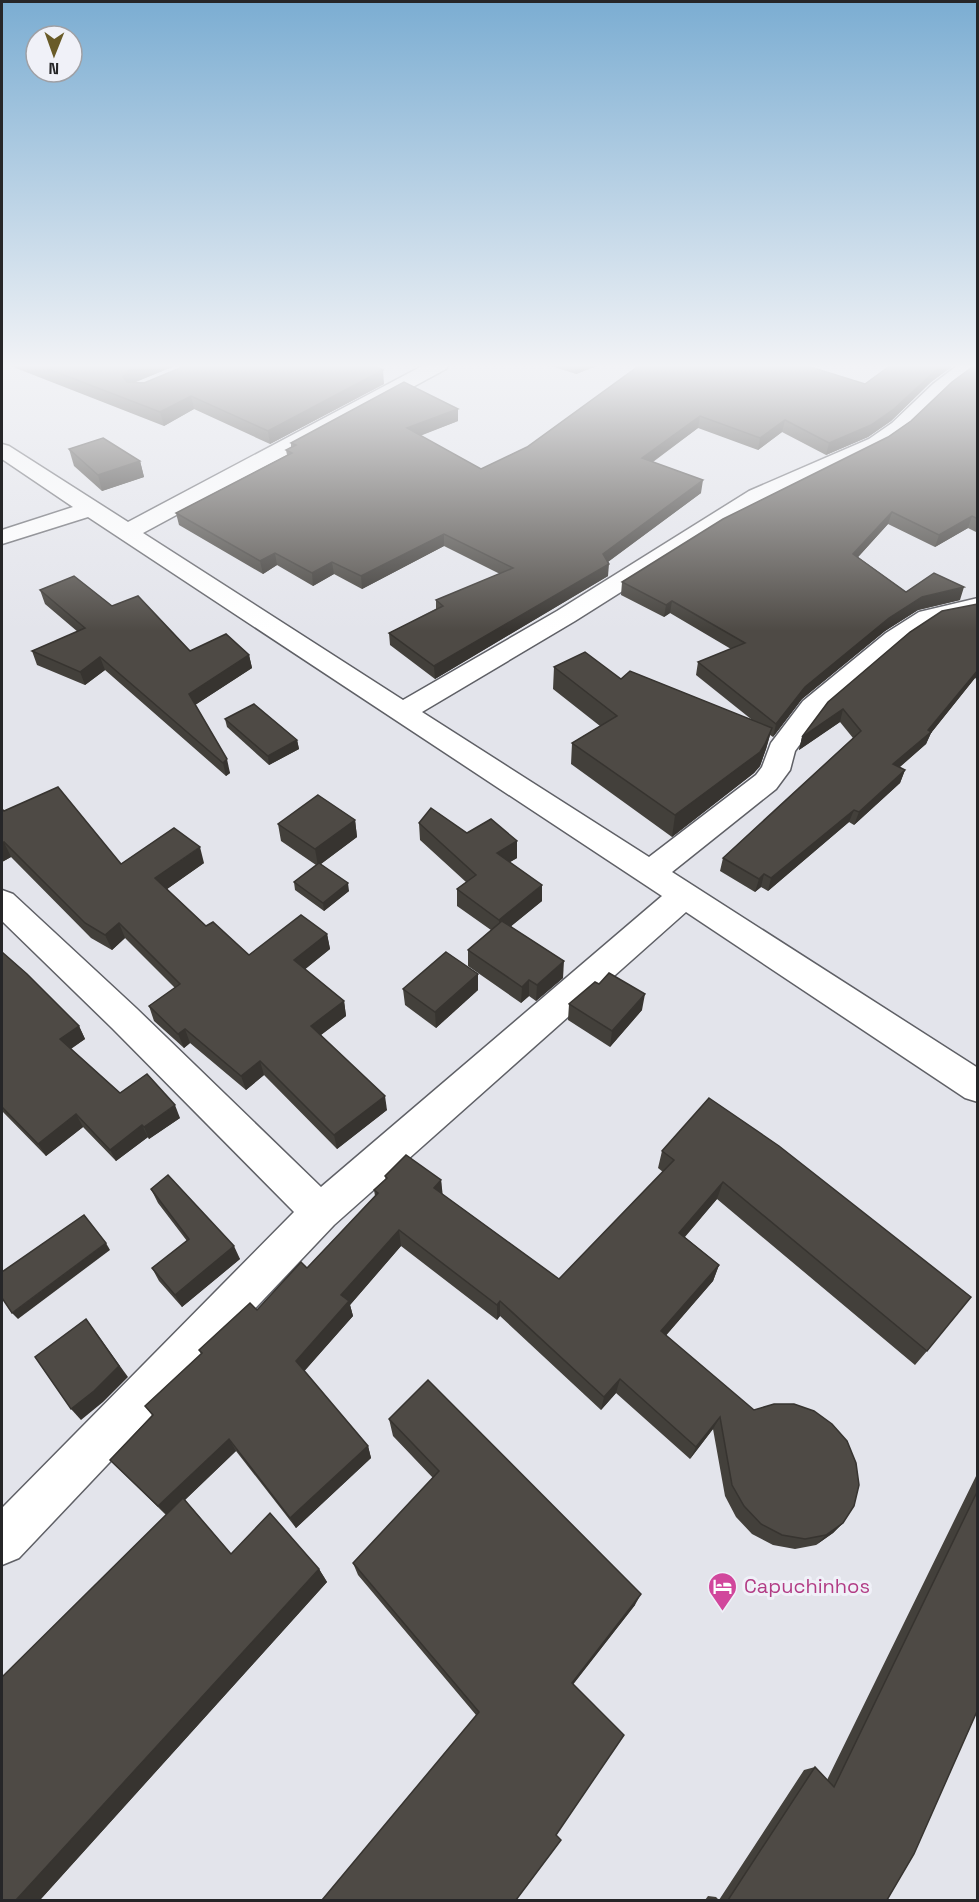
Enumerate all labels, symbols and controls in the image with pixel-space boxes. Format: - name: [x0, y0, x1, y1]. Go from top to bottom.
- north arrow: [24, 24, 84, 84]
- text: N: [48, 58, 59, 79]
- hotel icon: Capuchinhos: [707, 1570, 739, 1612]
- place label: Capuchinhos: [744, 1573, 870, 1599]

